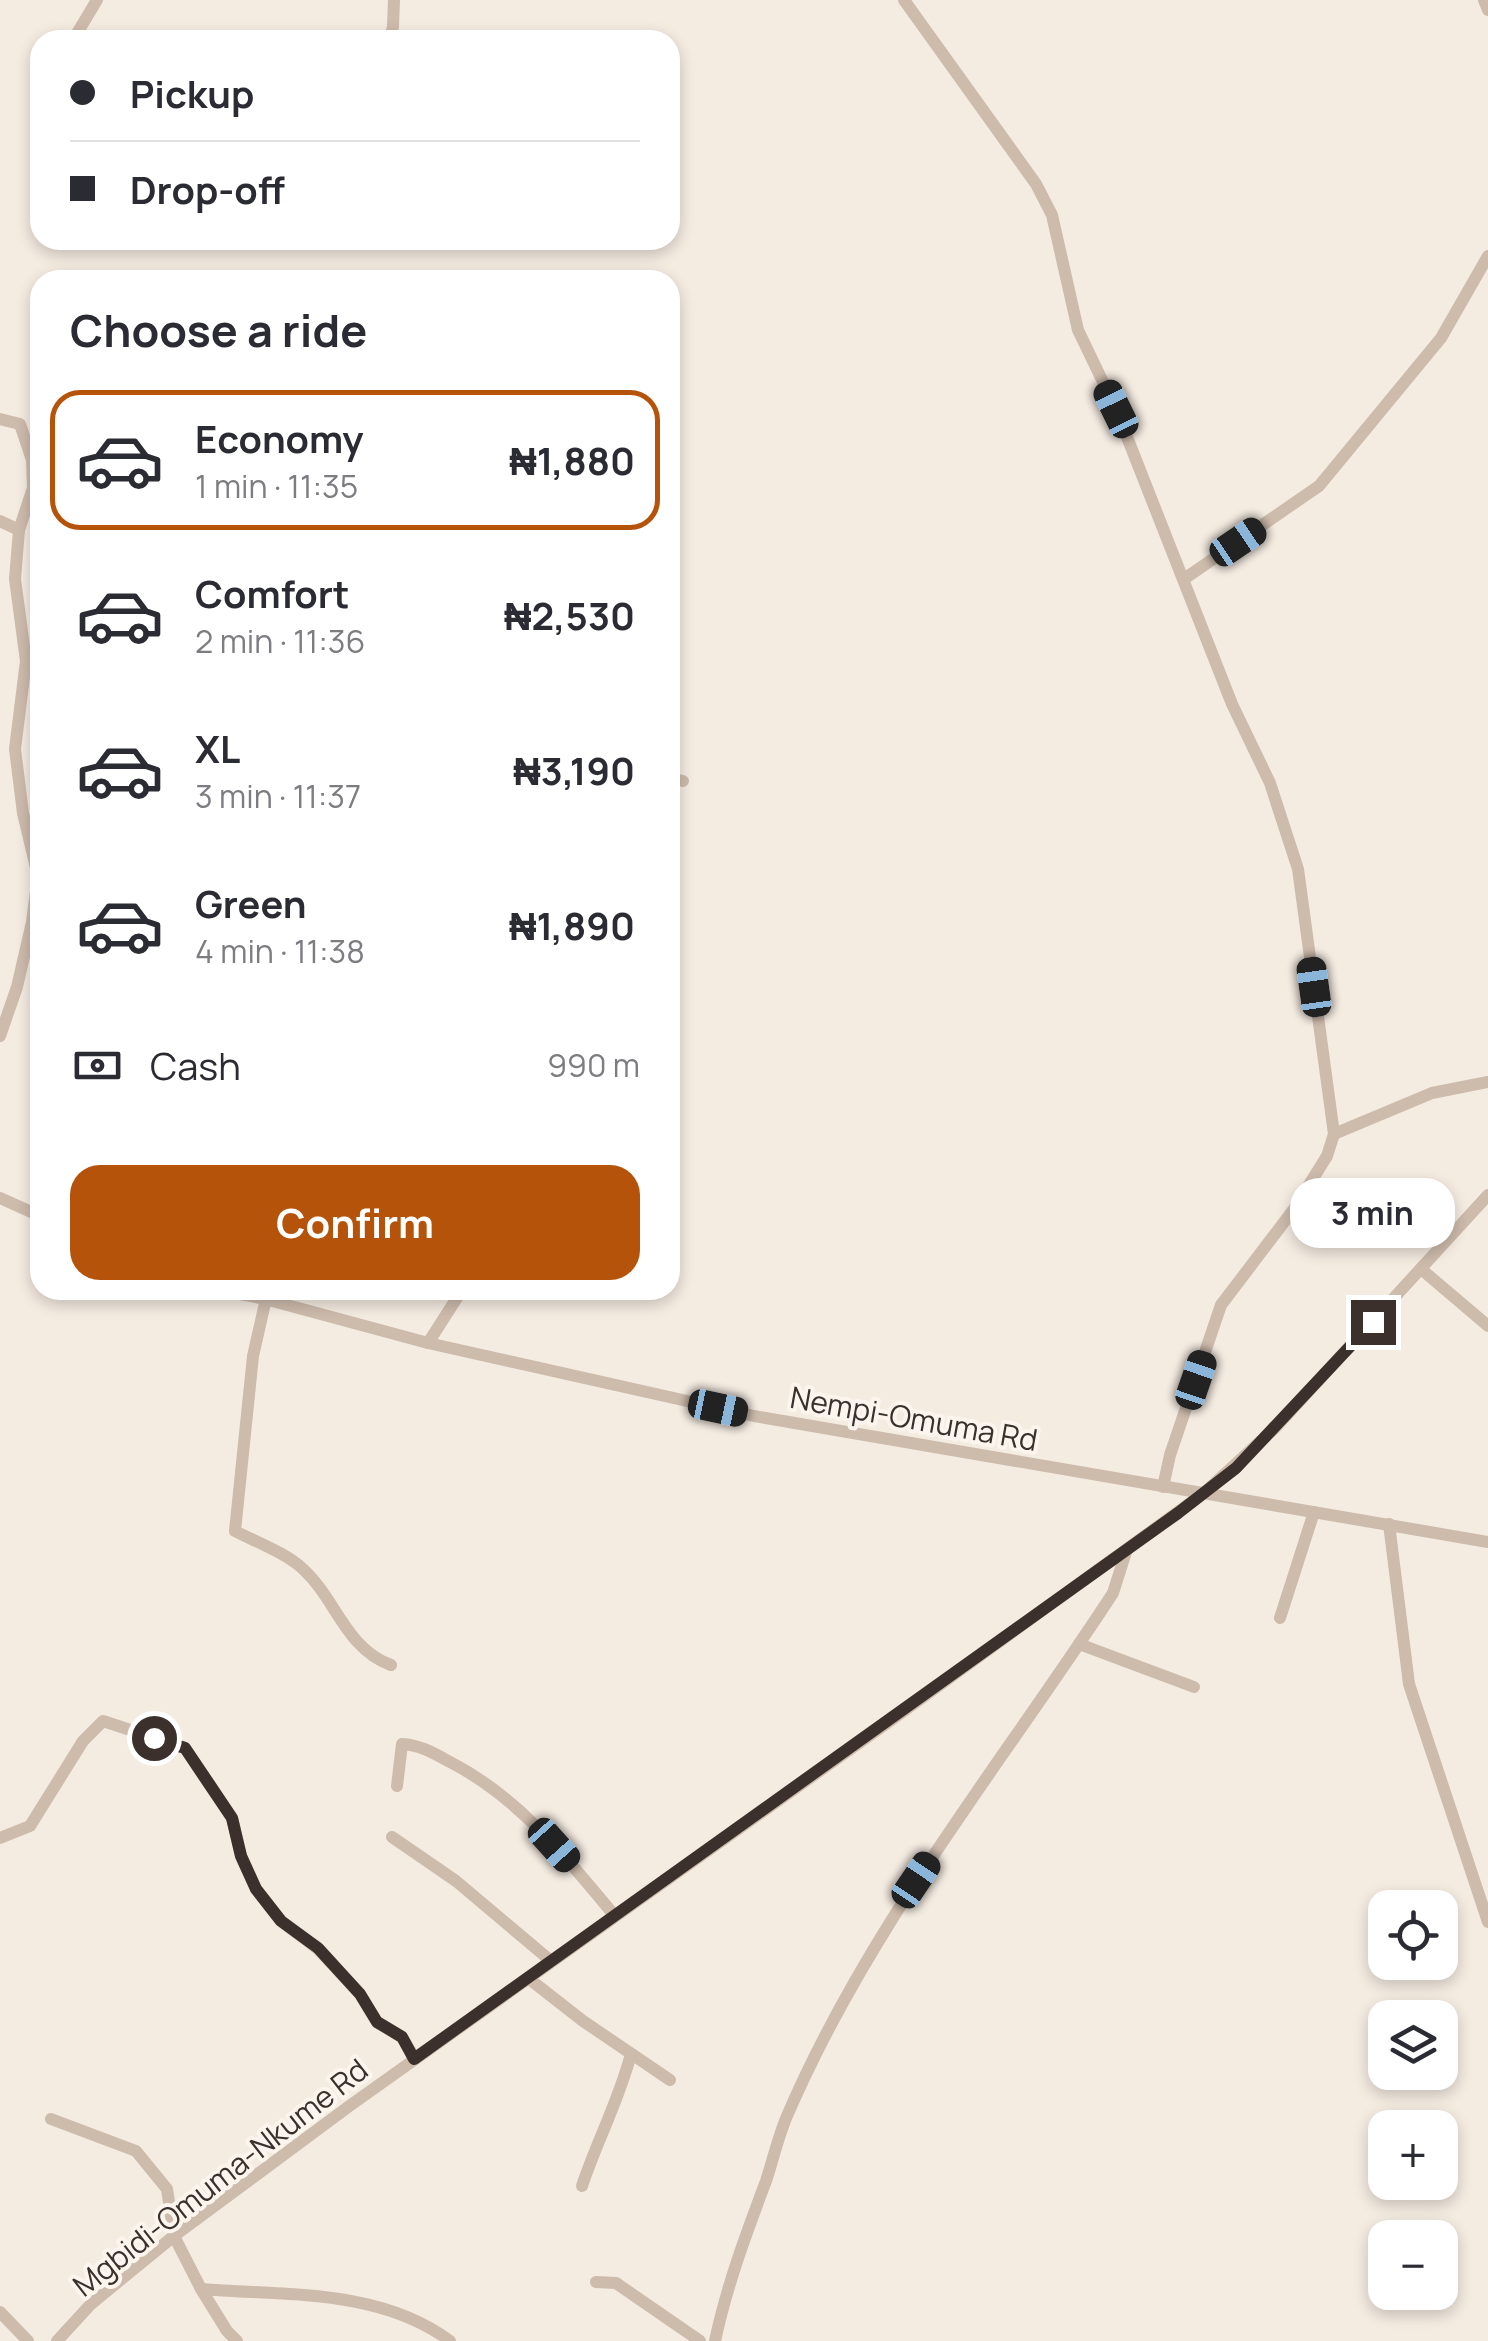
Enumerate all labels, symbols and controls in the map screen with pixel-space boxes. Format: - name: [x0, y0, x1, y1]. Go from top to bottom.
- text: Pickup: [130, 67, 254, 119]
- text: Drop-off: [130, 163, 285, 215]
- text: Choose a ride: [70, 299, 367, 361]
- car: [1089, 375, 1143, 443]
- text: Economy: [195, 412, 364, 464]
- icon: car: [75, 415, 165, 505]
- text: ₦1,880: [509, 434, 635, 486]
- text: 1 min · 11:35: [195, 464, 358, 508]
- car: [1205, 513, 1271, 571]
- text: Comfort: [195, 567, 349, 619]
- icon: car: [75, 570, 165, 660]
- text: ₦2,530: [504, 589, 635, 641]
- text: 2 min · 11:36: [195, 619, 365, 663]
- text: XL: [195, 722, 240, 774]
- icon: car: [75, 725, 165, 815]
- text: ₦3,190: [513, 744, 635, 796]
- text: 3 min · 11:37: [195, 774, 361, 818]
- text: Green: [195, 877, 307, 929]
- icon: car: [75, 880, 165, 970]
- text: ₦1,890: [509, 899, 635, 951]
- text: 4 min · 11:38: [195, 929, 365, 973]
- car: [1295, 955, 1333, 1019]
- icon: cash: [70, 1038, 125, 1093]
- text: Cash: [150, 1039, 241, 1091]
- text: 990 m: [547, 1043, 640, 1087]
- button: Confirm: [70, 1165, 640, 1280]
- callout: 3 min: [1290, 1177, 1456, 1247]
- text: 3 min: [1331, 1191, 1414, 1235]
- route end: [1351, 1300, 1396, 1345]
- car: [1172, 1347, 1220, 1413]
- street label: Nempi-Omuma Rd: [787, 1376, 1041, 1460]
- car: [686, 1387, 750, 1429]
- route start: [132, 1716, 177, 1761]
- car: [523, 1813, 585, 1877]
- car: [887, 1847, 945, 1913]
- map controls: [1368, 1890, 1458, 2310]
- button: locate: [1368, 1890, 1458, 1980]
- button: layers: [1368, 2000, 1458, 2090]
- street label: Mgbidi-Omuma-Nkume Rd: [64, 2049, 376, 2305]
- button: +: [1368, 2110, 1458, 2200]
- button: −: [1368, 2220, 1458, 2310]

